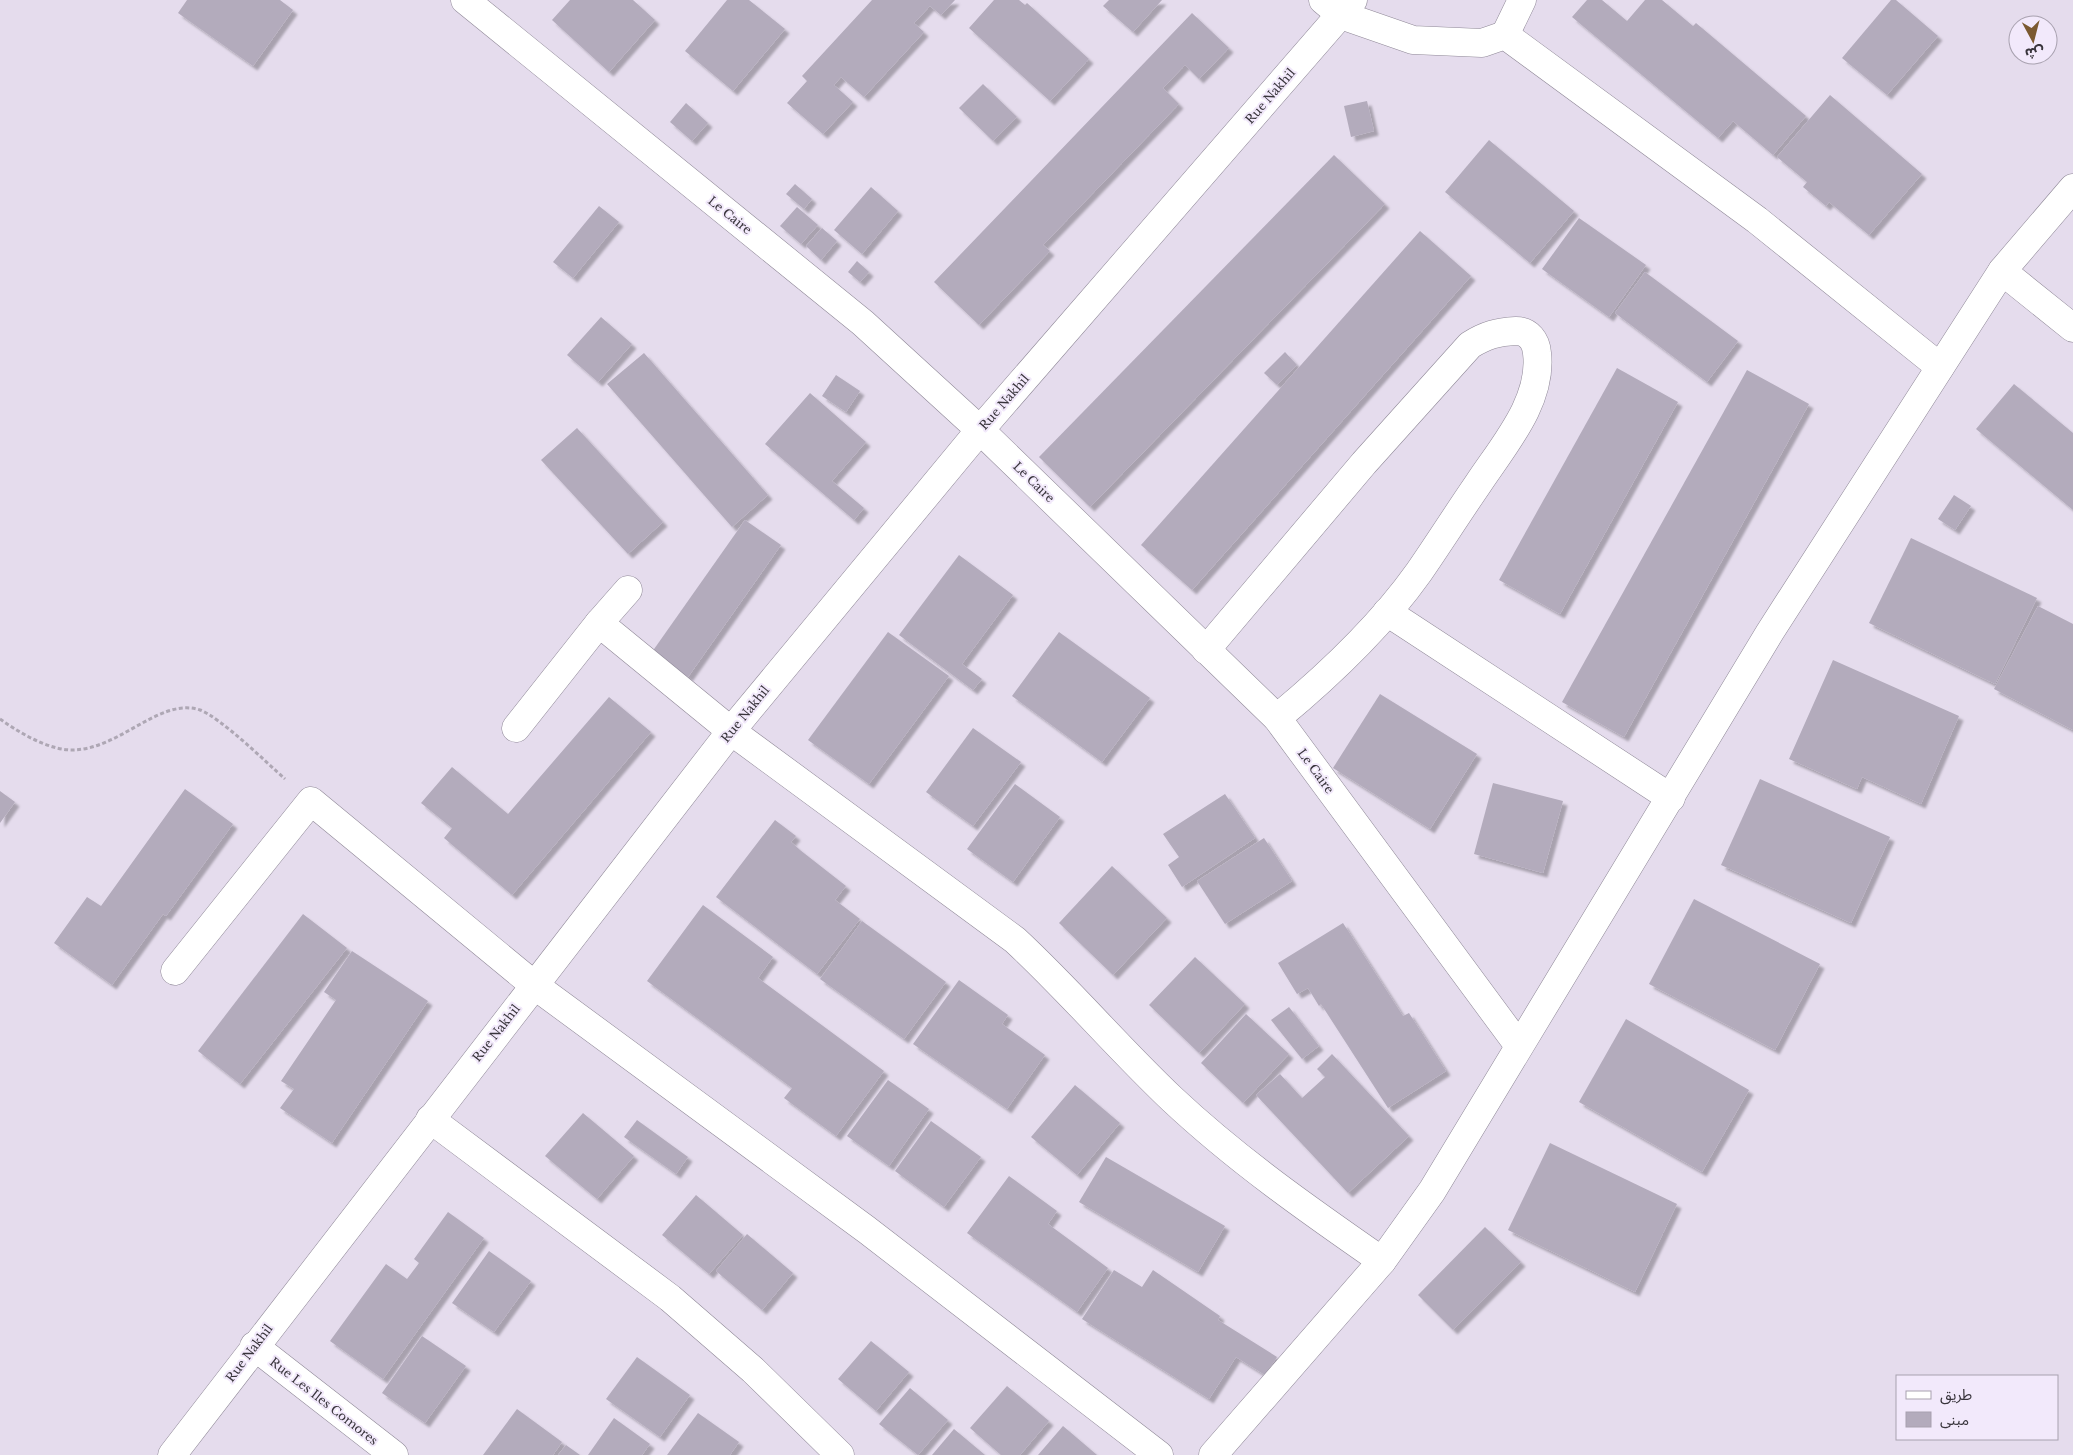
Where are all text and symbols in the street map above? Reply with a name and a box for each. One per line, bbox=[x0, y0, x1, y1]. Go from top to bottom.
north arrow bbox=[2008, 15, 2058, 65]
text: ش bbox=[2024, 43, 2045, 63]
street label: Rue Nakhil bbox=[1242, 65, 1298, 127]
street label: Le Caire bbox=[705, 193, 755, 237]
street label: Rue Nakhil bbox=[976, 371, 1032, 433]
street label: Le Caire bbox=[1010, 459, 1058, 505]
street label: Rue Nakhil bbox=[718, 683, 772, 745]
street label: Le Caire bbox=[1295, 746, 1337, 796]
street label: Rue Nakhil bbox=[469, 1001, 523, 1065]
street label: Rue Nakhil bbox=[222, 1321, 276, 1385]
street label: Rue Les Iles Comores bbox=[267, 1354, 381, 1448]
legend bbox=[1896, 1375, 2058, 1440]
text: طريق bbox=[1940, 1385, 1972, 1405]
text: مبنى bbox=[1940, 1410, 1969, 1429]

